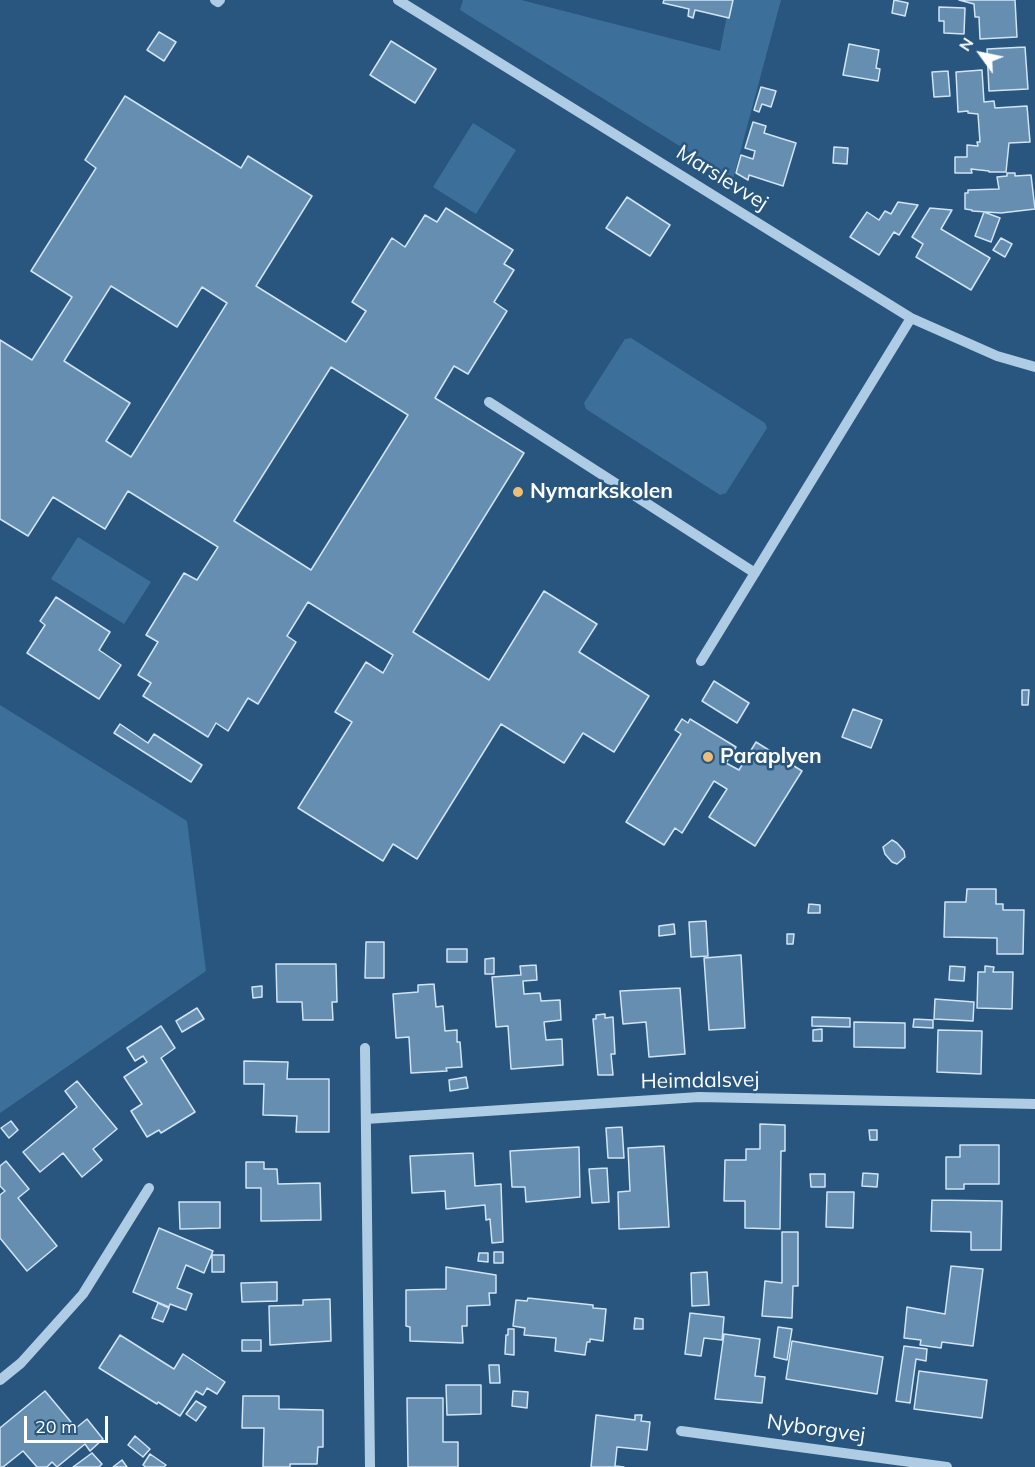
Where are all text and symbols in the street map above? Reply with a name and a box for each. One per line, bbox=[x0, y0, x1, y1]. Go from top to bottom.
north arrow bbox=[951, 24, 1011, 84]
text: N bbox=[954, 34, 978, 55]
street label: Marslevvej bbox=[671, 140, 773, 216]
place label: Nymarkskolen bbox=[530, 479, 673, 505]
marker: Nymarkskolen bbox=[511, 485, 525, 499]
place label: Paraplyen bbox=[720, 744, 822, 770]
marker: Paraplyen bbox=[701, 750, 715, 764]
street label: Heimdalsvej bbox=[640, 1067, 760, 1095]
scale bar bbox=[27, 1404, 111, 1442]
street label: Nyborgvej bbox=[765, 1410, 867, 1448]
text: 20 m bbox=[35, 1415, 77, 1438]

